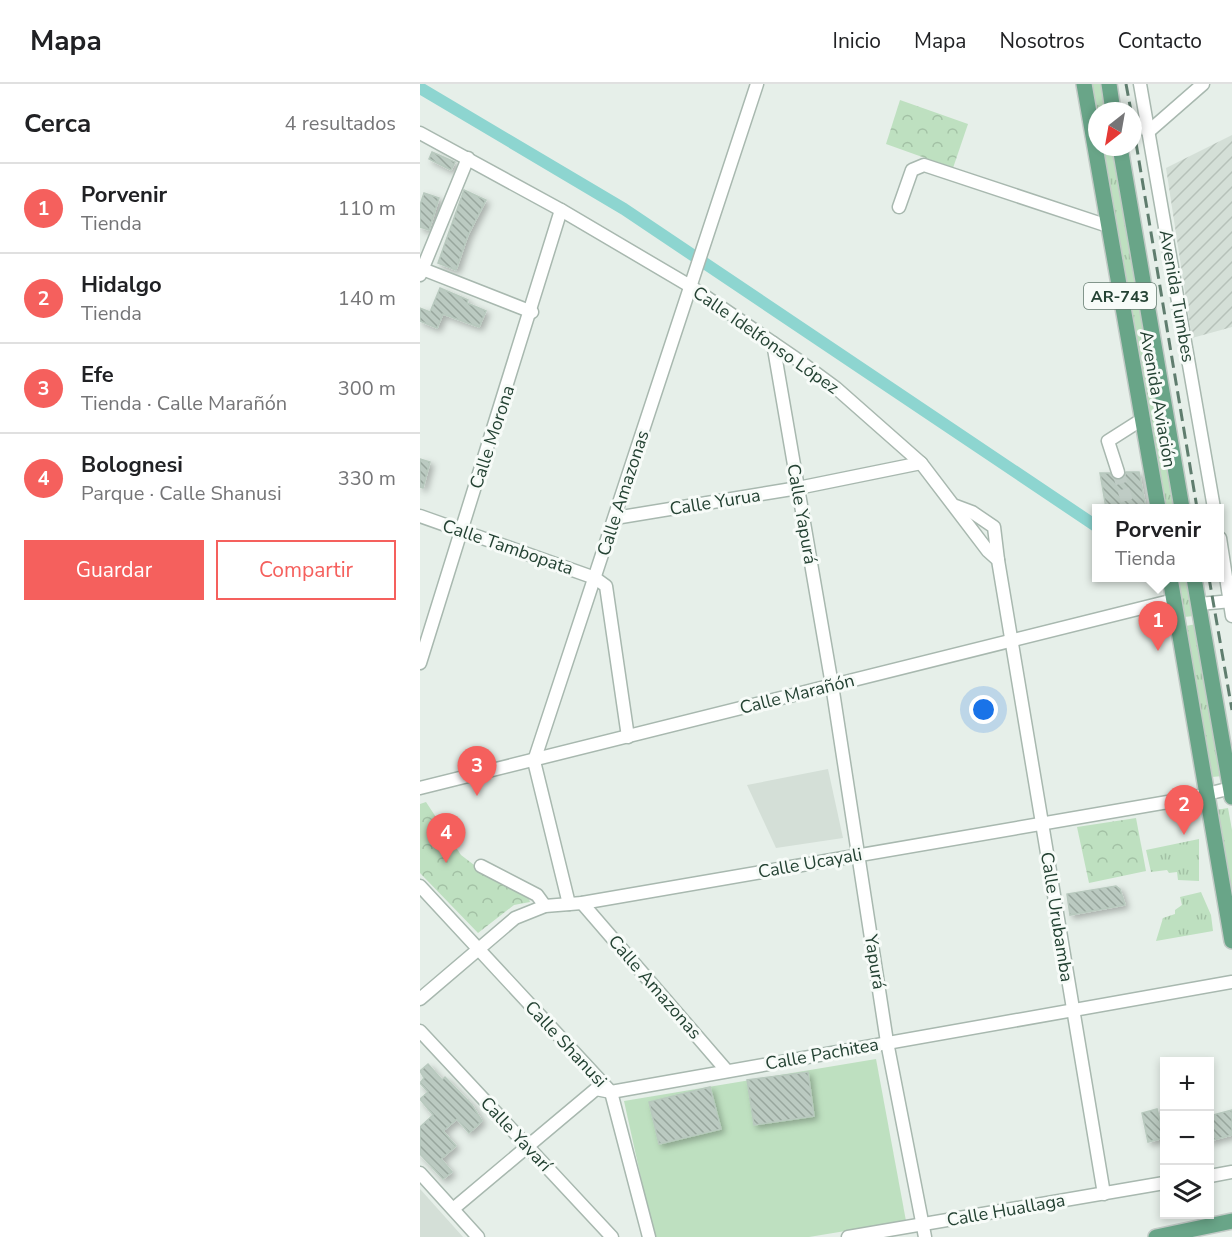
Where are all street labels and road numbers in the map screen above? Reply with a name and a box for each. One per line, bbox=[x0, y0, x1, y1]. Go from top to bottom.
street label: Avenida Tumbes bbox=[1154, 228, 1200, 364]
street label: Calle Idelfonso López bbox=[688, 280, 844, 400]
road number: AR-743 bbox=[1084, 283, 1156, 309]
street label: Avenida Aviación bbox=[1134, 329, 1182, 469]
street label: Calle Morona bbox=[464, 382, 520, 492]
street label: Calle Amazonas bbox=[591, 427, 655, 559]
street label: Calle Yapurá bbox=[781, 462, 823, 566]
street label: Calle Yurua bbox=[668, 483, 762, 521]
street label: Calle Tambopata bbox=[439, 513, 577, 581]
street label: Calle Marañón bbox=[737, 668, 857, 720]
street label: Calle Ucayali bbox=[756, 842, 864, 884]
street label: Calle Urubamba bbox=[1035, 850, 1079, 984]
street label: Calle Amazonas bbox=[603, 930, 707, 1044]
street label: Yapurá bbox=[859, 932, 891, 991]
street label: Calle Shanusi bbox=[520, 996, 612, 1092]
street label: Calle Pachitea bbox=[763, 1032, 881, 1076]
street label: Calle Yavarí bbox=[475, 1091, 557, 1177]
street label: Calle Huallaga bbox=[945, 1188, 1067, 1232]

